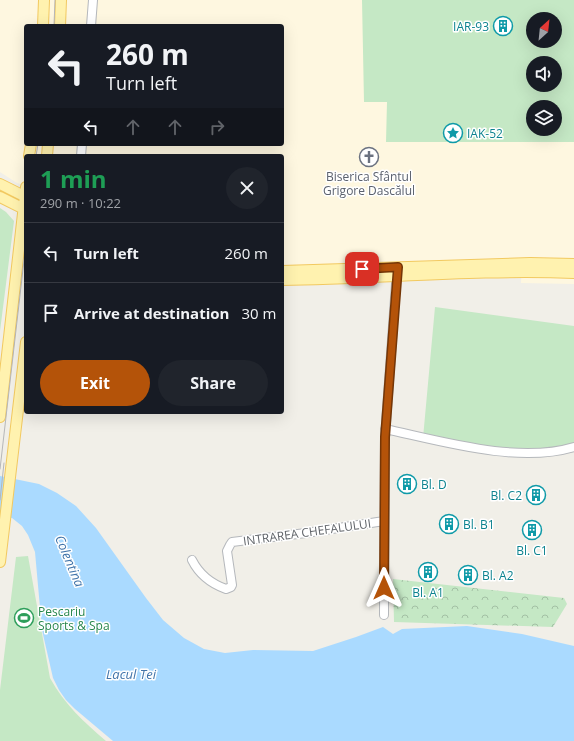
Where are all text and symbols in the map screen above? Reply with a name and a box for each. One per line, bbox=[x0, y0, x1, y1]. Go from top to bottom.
north arrow bbox=[526, 12, 562, 48]
map controls bbox=[526, 12, 562, 136]
building icon: IAR-93 bbox=[492, 15, 514, 37]
place label: IAR-93 bbox=[453, 18, 489, 35]
text: 260 m bbox=[106, 35, 189, 73]
icon: left bbox=[40, 40, 92, 92]
button: sound bbox=[526, 56, 562, 92]
text: Turn left bbox=[106, 71, 177, 95]
button: layers bbox=[526, 100, 562, 136]
icon: left bbox=[80, 116, 102, 138]
icon: ahead bbox=[122, 116, 144, 138]
icon: ahead bbox=[164, 116, 186, 138]
icon: right bbox=[206, 116, 228, 138]
place icon: IAK-52 bbox=[442, 122, 464, 144]
place label: IAK-52 bbox=[467, 125, 503, 142]
church icon: Biserica Sfântul Grigore Dascălul bbox=[358, 146, 380, 168]
text: 1 min bbox=[40, 162, 107, 195]
button: close bbox=[226, 167, 268, 209]
place label: Biserica Sfântul Grigore Dascălul bbox=[323, 168, 415, 199]
text: 290 m · 10:22 bbox=[40, 194, 121, 212]
icon: left bbox=[40, 242, 62, 264]
text: Turn left bbox=[74, 243, 139, 263]
text: 260 m bbox=[224, 243, 268, 263]
pin bbox=[345, 252, 379, 286]
icon: arrive bbox=[351, 258, 373, 280]
icon: arrive bbox=[40, 302, 62, 324]
text: Arrive at destination bbox=[74, 303, 229, 323]
text: 30 m bbox=[241, 303, 276, 323]
button: Exit bbox=[40, 360, 150, 406]
button: Share bbox=[158, 360, 268, 406]
building icon: Bl. D bbox=[396, 473, 418, 495]
place label: Bl. D bbox=[421, 476, 447, 493]
building icon: Bl. C2 bbox=[525, 484, 547, 506]
place label: Bl. C2 bbox=[491, 487, 522, 504]
building icon: Bl. B1 bbox=[438, 513, 460, 535]
street label: INTRAREA CHEFALULUI bbox=[242, 515, 372, 549]
place label: Bl. B1 bbox=[463, 516, 495, 533]
building icon: Bl. C1 bbox=[521, 519, 543, 541]
water label: Colentina bbox=[51, 532, 89, 590]
place label: Bl. C1 bbox=[516, 542, 548, 559]
building icon: Bl. A1 bbox=[417, 561, 439, 583]
building icon: Bl. A2 bbox=[457, 564, 479, 586]
position arrow bbox=[363, 567, 405, 609]
place label: Bl. A2 bbox=[482, 567, 514, 584]
place label: Bl. A1 bbox=[412, 584, 444, 601]
place label: Pescariu Sports & Spa bbox=[38, 603, 110, 634]
sports icon: Pescariu Sports & Spa bbox=[13, 607, 35, 629]
water label: Lacul Tei bbox=[106, 665, 157, 683]

